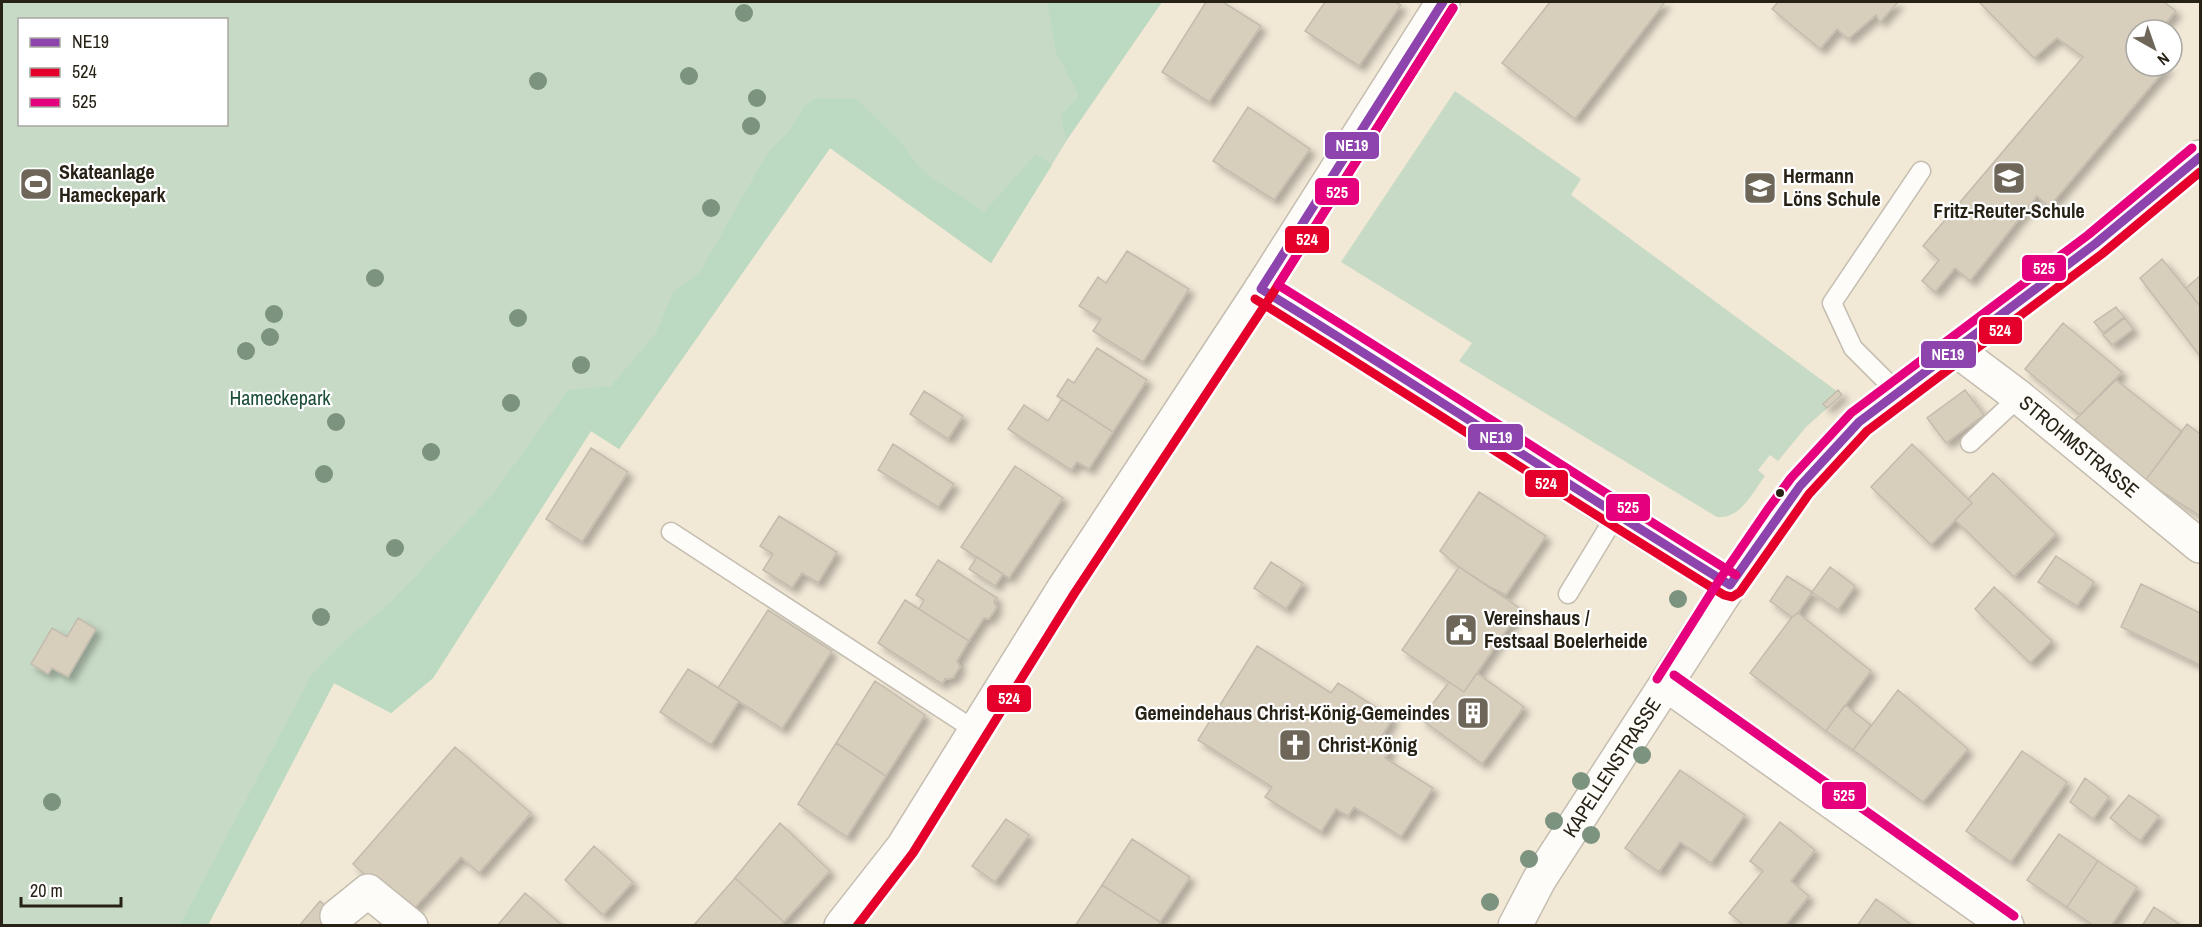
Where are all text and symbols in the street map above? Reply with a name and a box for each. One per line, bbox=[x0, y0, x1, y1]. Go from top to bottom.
legend bbox=[18, 18, 228, 126]
north arrow bbox=[2124, 18, 2184, 78]
text: NE19 bbox=[72, 29, 109, 54]
text: N bbox=[2153, 48, 2174, 71]
text: 524 bbox=[72, 59, 97, 84]
text: 525 bbox=[72, 89, 97, 114]
line badge: NE19 bbox=[1324, 131, 1380, 160]
text: NE19 bbox=[1336, 134, 1368, 156]
place label: Skateanlage Hameckepark bbox=[59, 158, 167, 208]
school or university icon: Fritz-Reuter-Schule bbox=[1991, 160, 2027, 196]
place label: Hermann Löns Schule bbox=[1783, 162, 1881, 212]
sports icon: Skateanlage Hameckepark bbox=[18, 166, 54, 202]
school or university icon: Hermann Löns Schule bbox=[1742, 170, 1778, 206]
line badge: 525 bbox=[1314, 177, 1360, 206]
text: 525 bbox=[1326, 181, 1348, 203]
place label: Fritz-Reuter-Schule bbox=[1933, 197, 2085, 224]
line badge: 524 bbox=[1284, 225, 1330, 254]
text: 524 bbox=[1296, 228, 1319, 250]
line badge: 525 bbox=[2021, 254, 2067, 282]
text: 525 bbox=[2033, 257, 2055, 279]
line badge: 524 bbox=[1978, 316, 2023, 345]
text: 524 bbox=[1989, 319, 2012, 341]
line badge: NE19 bbox=[1920, 340, 1977, 369]
text: NE19 bbox=[1932, 343, 1964, 365]
park label: Hameckepark bbox=[229, 384, 331, 411]
street label: STROHMSTRASSE bbox=[2014, 389, 2145, 504]
line badge: NE19 bbox=[1467, 423, 1524, 451]
text: NE19 bbox=[1480, 426, 1512, 448]
line badge: 524 bbox=[1524, 469, 1569, 498]
text: 524 bbox=[1535, 472, 1558, 494]
unlabelled marker bbox=[1774, 487, 1786, 499]
line badge: 525 bbox=[1605, 493, 1651, 522]
text: 525 bbox=[1617, 496, 1639, 518]
place label: Vereinshaus / Festsaal Boelerheide bbox=[1484, 604, 1647, 654]
public building icon: Vereinshaus / Festsaal Boelerheide bbox=[1443, 612, 1479, 648]
line badge: 524 bbox=[986, 684, 1032, 713]
text: 524 bbox=[998, 687, 1021, 709]
street label: KAPELLENSTRASSE bbox=[1556, 692, 1667, 842]
building icon: Gemeindehaus Christ-König-Gemeindes bbox=[1455, 695, 1491, 731]
place label: Gemeindehaus Christ-König-Gemeindes bbox=[1135, 699, 1450, 726]
church icon: Christ-König bbox=[1277, 727, 1313, 763]
place label: Christ-König bbox=[1318, 731, 1417, 758]
line badge: 525 bbox=[1821, 781, 1867, 810]
text: 525 bbox=[1833, 784, 1855, 806]
scale bar bbox=[21, 870, 122, 908]
text: 20 m bbox=[30, 878, 63, 903]

